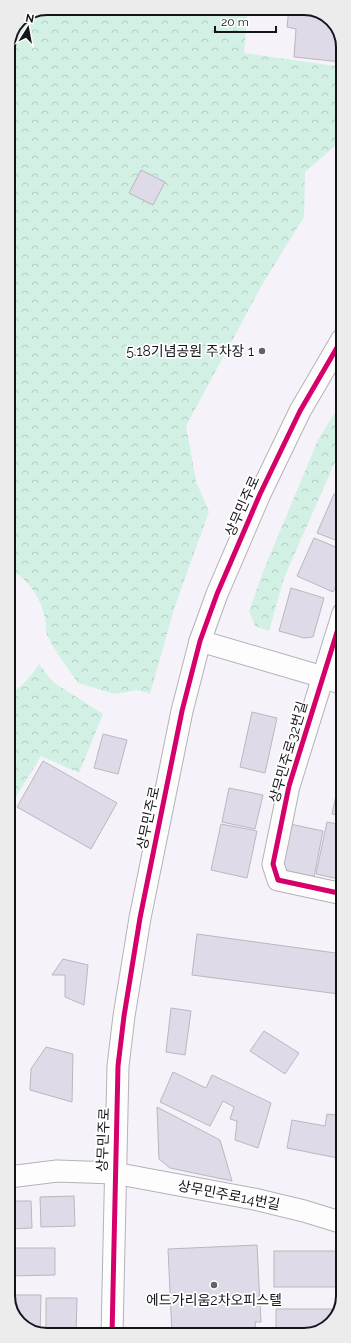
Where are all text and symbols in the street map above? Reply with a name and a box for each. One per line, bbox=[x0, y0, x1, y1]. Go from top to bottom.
north arrow bbox=[8, 8, 48, 48]
scale bar bbox=[215, 8, 276, 34]
text: N bbox=[24, 11, 35, 26]
text: 20 m bbox=[221, 15, 249, 29]
place label: 5.18기념공원 주차장 1 bbox=[126, 343, 254, 359]
marker: 5.18기념공원 주차장 1 bbox=[257, 346, 267, 356]
street label: 상무민주로 bbox=[222, 473, 262, 539]
street label: 상무민주로32번길 bbox=[266, 699, 310, 805]
street label: 상무민주로 bbox=[133, 785, 163, 851]
street label: 상무민주로 bbox=[94, 1107, 112, 1172]
street label: 상무민주로14번길 bbox=[177, 1177, 281, 1213]
marker: 에드가리움2차오피스텔 bbox=[209, 1280, 219, 1290]
place label: 에드가리움2차오피스텔 bbox=[146, 1292, 282, 1308]

